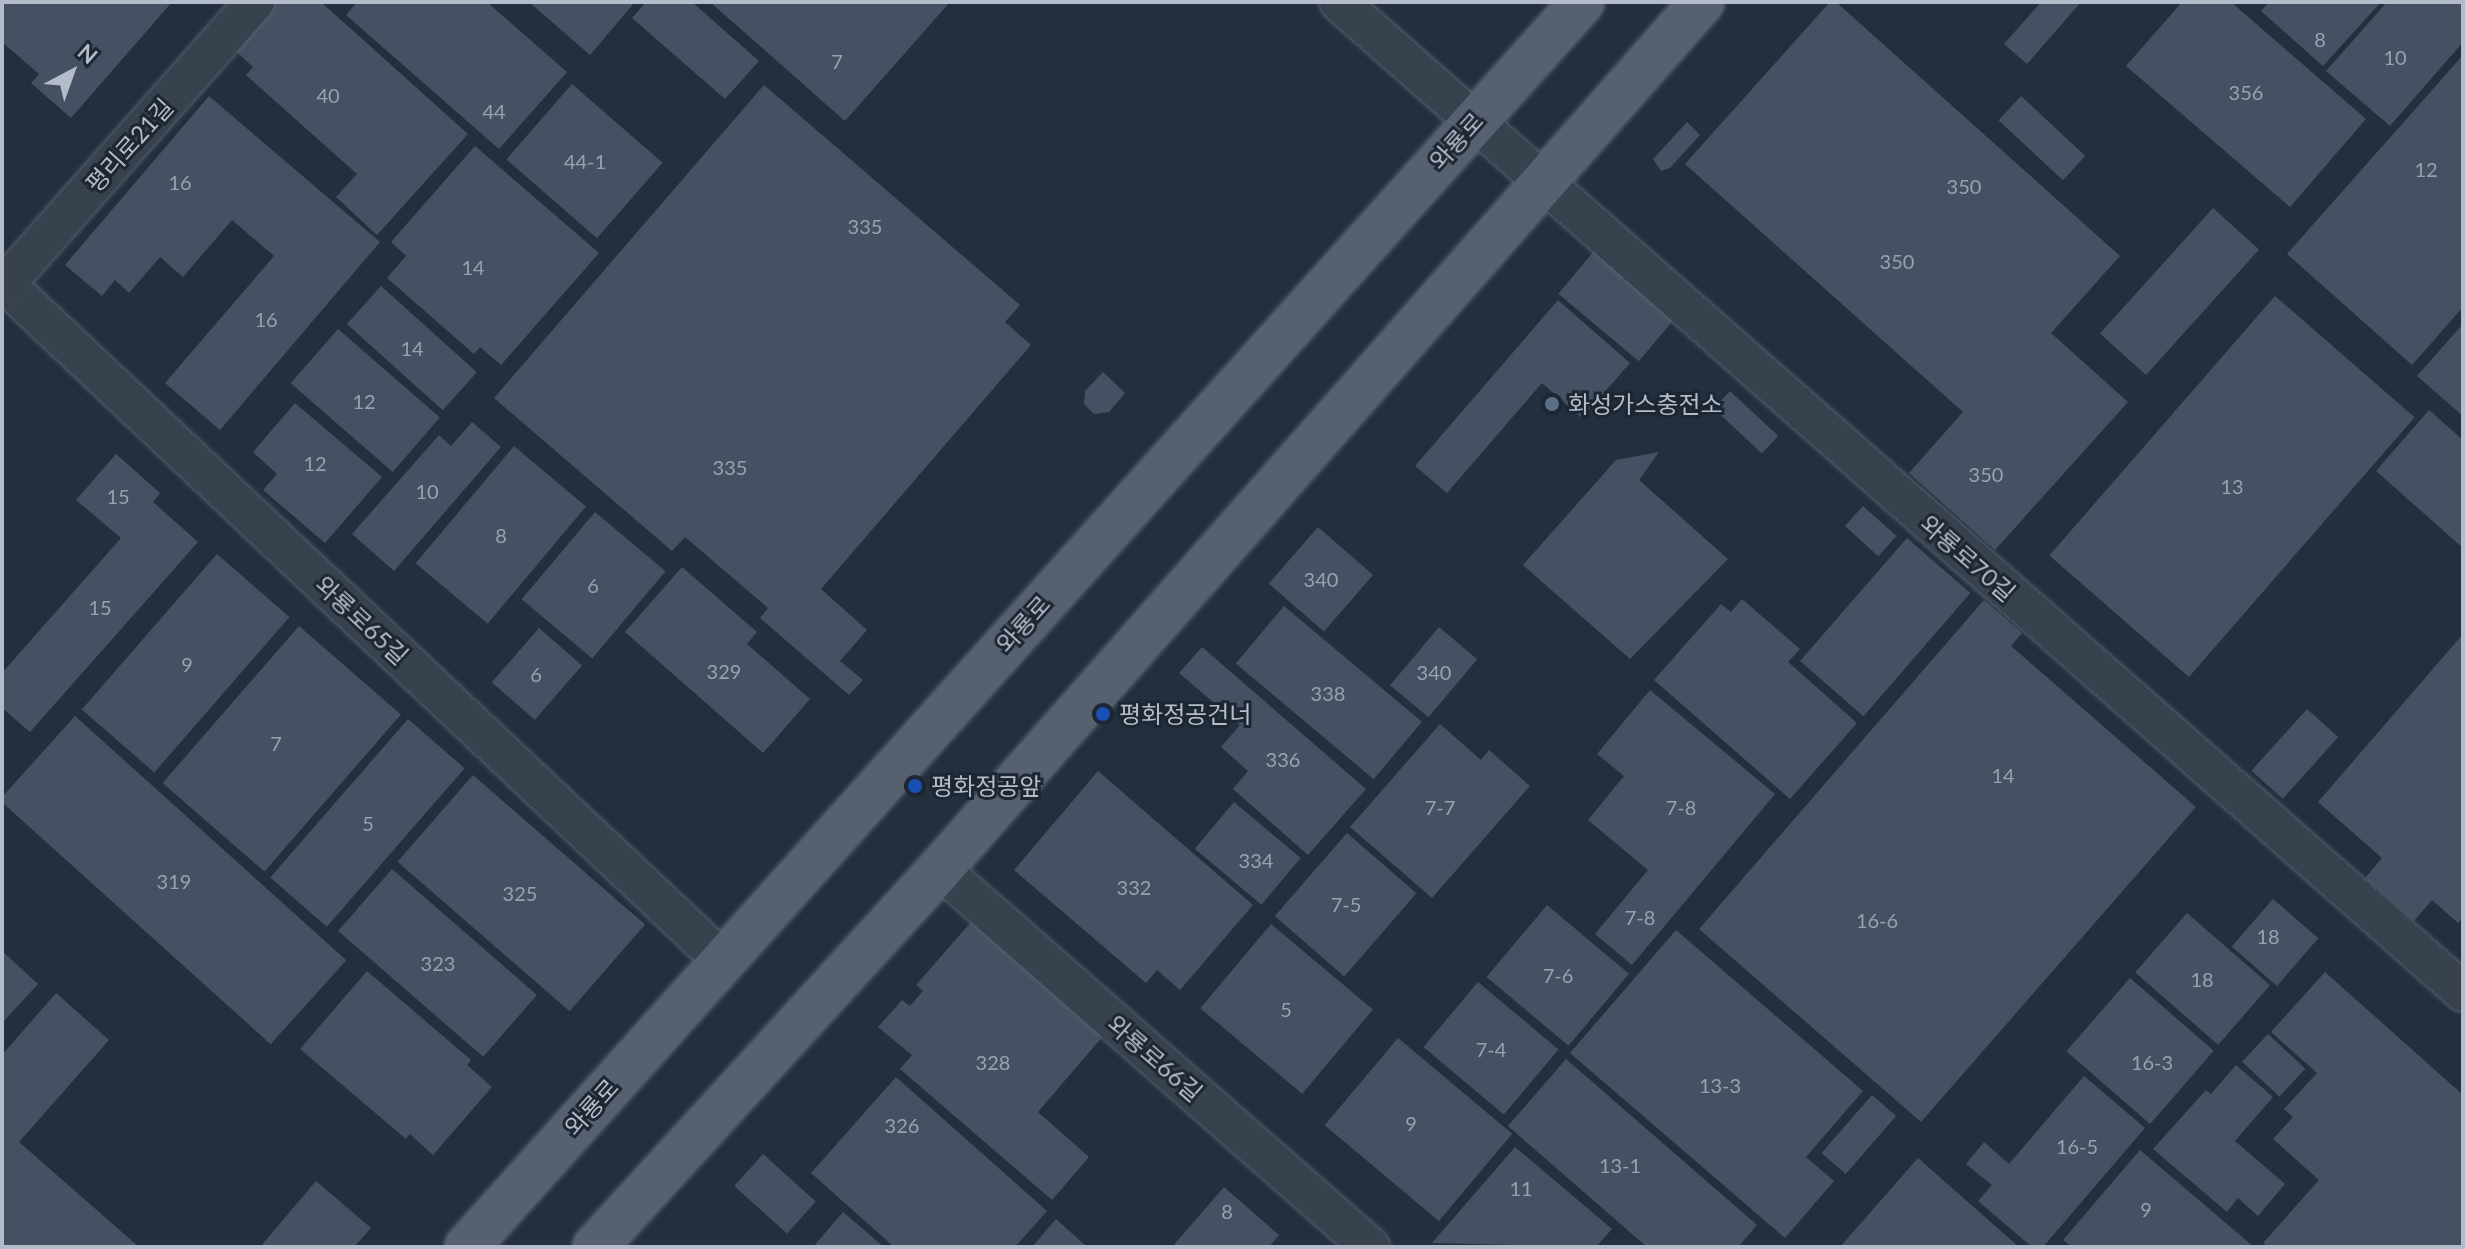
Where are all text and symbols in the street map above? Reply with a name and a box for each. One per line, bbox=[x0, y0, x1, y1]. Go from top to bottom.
house number: 8 bbox=[2314, 27, 2326, 51]
north arrow bbox=[32, 32, 112, 112]
text: N bbox=[73, 38, 103, 69]
house number: 10 bbox=[2383, 45, 2407, 69]
house number: 7 bbox=[831, 49, 843, 73]
house number: 356 bbox=[2229, 80, 2263, 104]
house number: 40 bbox=[316, 83, 340, 107]
street label: 평리로21길 bbox=[79, 92, 179, 198]
house number: 44 bbox=[482, 99, 506, 123]
street label: 와룡로 bbox=[1423, 107, 1489, 175]
house number: 44-1 bbox=[564, 149, 606, 173]
house number: 12 bbox=[2414, 157, 2438, 181]
house number: 16 bbox=[168, 170, 192, 194]
house number: 350 bbox=[1947, 174, 1981, 198]
house number: 335 bbox=[848, 214, 882, 238]
house number: 350 bbox=[1880, 249, 1914, 273]
house number: 14 bbox=[461, 255, 485, 279]
house number: 16 bbox=[254, 307, 278, 331]
house number: 14 bbox=[400, 336, 424, 360]
house number: 12 bbox=[352, 389, 376, 413]
place label: 화성가스충전소 bbox=[1568, 390, 1723, 418]
marker: 화성가스충전소 bbox=[1543, 395, 1561, 413]
house number: 12 bbox=[303, 451, 327, 475]
house number: 335 bbox=[713, 455, 747, 479]
house number: 350 bbox=[1969, 462, 2003, 486]
house number: 13 bbox=[2220, 474, 2244, 498]
house number: 10 bbox=[415, 479, 439, 503]
house number: 15 bbox=[106, 484, 130, 508]
street label: 와룡로70길 bbox=[1915, 509, 2021, 607]
house number: 8 bbox=[495, 523, 507, 547]
house number: 340 bbox=[1304, 567, 1338, 591]
street label: 와룡로65길 bbox=[310, 570, 414, 670]
house number: 6 bbox=[587, 573, 599, 597]
street label: 와룡로 bbox=[990, 590, 1056, 658]
house number: 15 bbox=[88, 595, 112, 619]
house number: 9 bbox=[181, 652, 193, 676]
house number: 329 bbox=[707, 659, 741, 683]
house number: 340 bbox=[1417, 660, 1451, 684]
house number: 6 bbox=[530, 662, 542, 686]
house number: 338 bbox=[1311, 681, 1345, 705]
place label: 평화정공건너 bbox=[1119, 700, 1251, 728]
marker: 평화정공건너 bbox=[1094, 705, 1112, 723]
house number: 7 bbox=[270, 731, 282, 755]
house number: 336 bbox=[1266, 747, 1300, 771]
house number: 14 bbox=[1991, 763, 2015, 787]
place label: 평화정공앞 bbox=[931, 772, 1041, 800]
marker: 평화정공앞 bbox=[906, 777, 924, 795]
house number: 7-7 bbox=[1425, 795, 1455, 819]
house number: 7-8 bbox=[1666, 795, 1696, 819]
house number: 5 bbox=[362, 811, 374, 835]
house number: 334 bbox=[1239, 848, 1273, 872]
house number: 319 bbox=[157, 869, 191, 893]
house number: 332 bbox=[1117, 875, 1151, 899]
house number: 325 bbox=[503, 881, 537, 905]
house number: 7-5 bbox=[1331, 892, 1361, 916]
house number: 7-8 bbox=[1625, 905, 1655, 929]
house number: 16-6 bbox=[1856, 908, 1898, 932]
house number: 18 bbox=[2256, 924, 2280, 948]
house number: 323 bbox=[421, 951, 455, 975]
house number: 7-6 bbox=[1543, 963, 1573, 987]
house number: 18 bbox=[2190, 967, 2214, 991]
house number: 5 bbox=[1280, 997, 1292, 1021]
street label: 와룡로66길 bbox=[1102, 1009, 1208, 1107]
house number: 7-4 bbox=[1476, 1037, 1506, 1061]
house number: 328 bbox=[976, 1050, 1010, 1074]
house number: 16-3 bbox=[2131, 1050, 2173, 1074]
street label: 와룡로 bbox=[558, 1073, 624, 1141]
house number: 13-3 bbox=[1699, 1073, 1741, 1097]
house number: 9 bbox=[1405, 1111, 1417, 1135]
house number: 326 bbox=[885, 1113, 919, 1137]
house number: 16-5 bbox=[2056, 1134, 2098, 1158]
house number: 13-1 bbox=[1599, 1153, 1641, 1177]
house number: 11 bbox=[1509, 1176, 1533, 1200]
house number: 9 bbox=[2140, 1197, 2152, 1221]
house number: 8 bbox=[1221, 1199, 1233, 1223]

